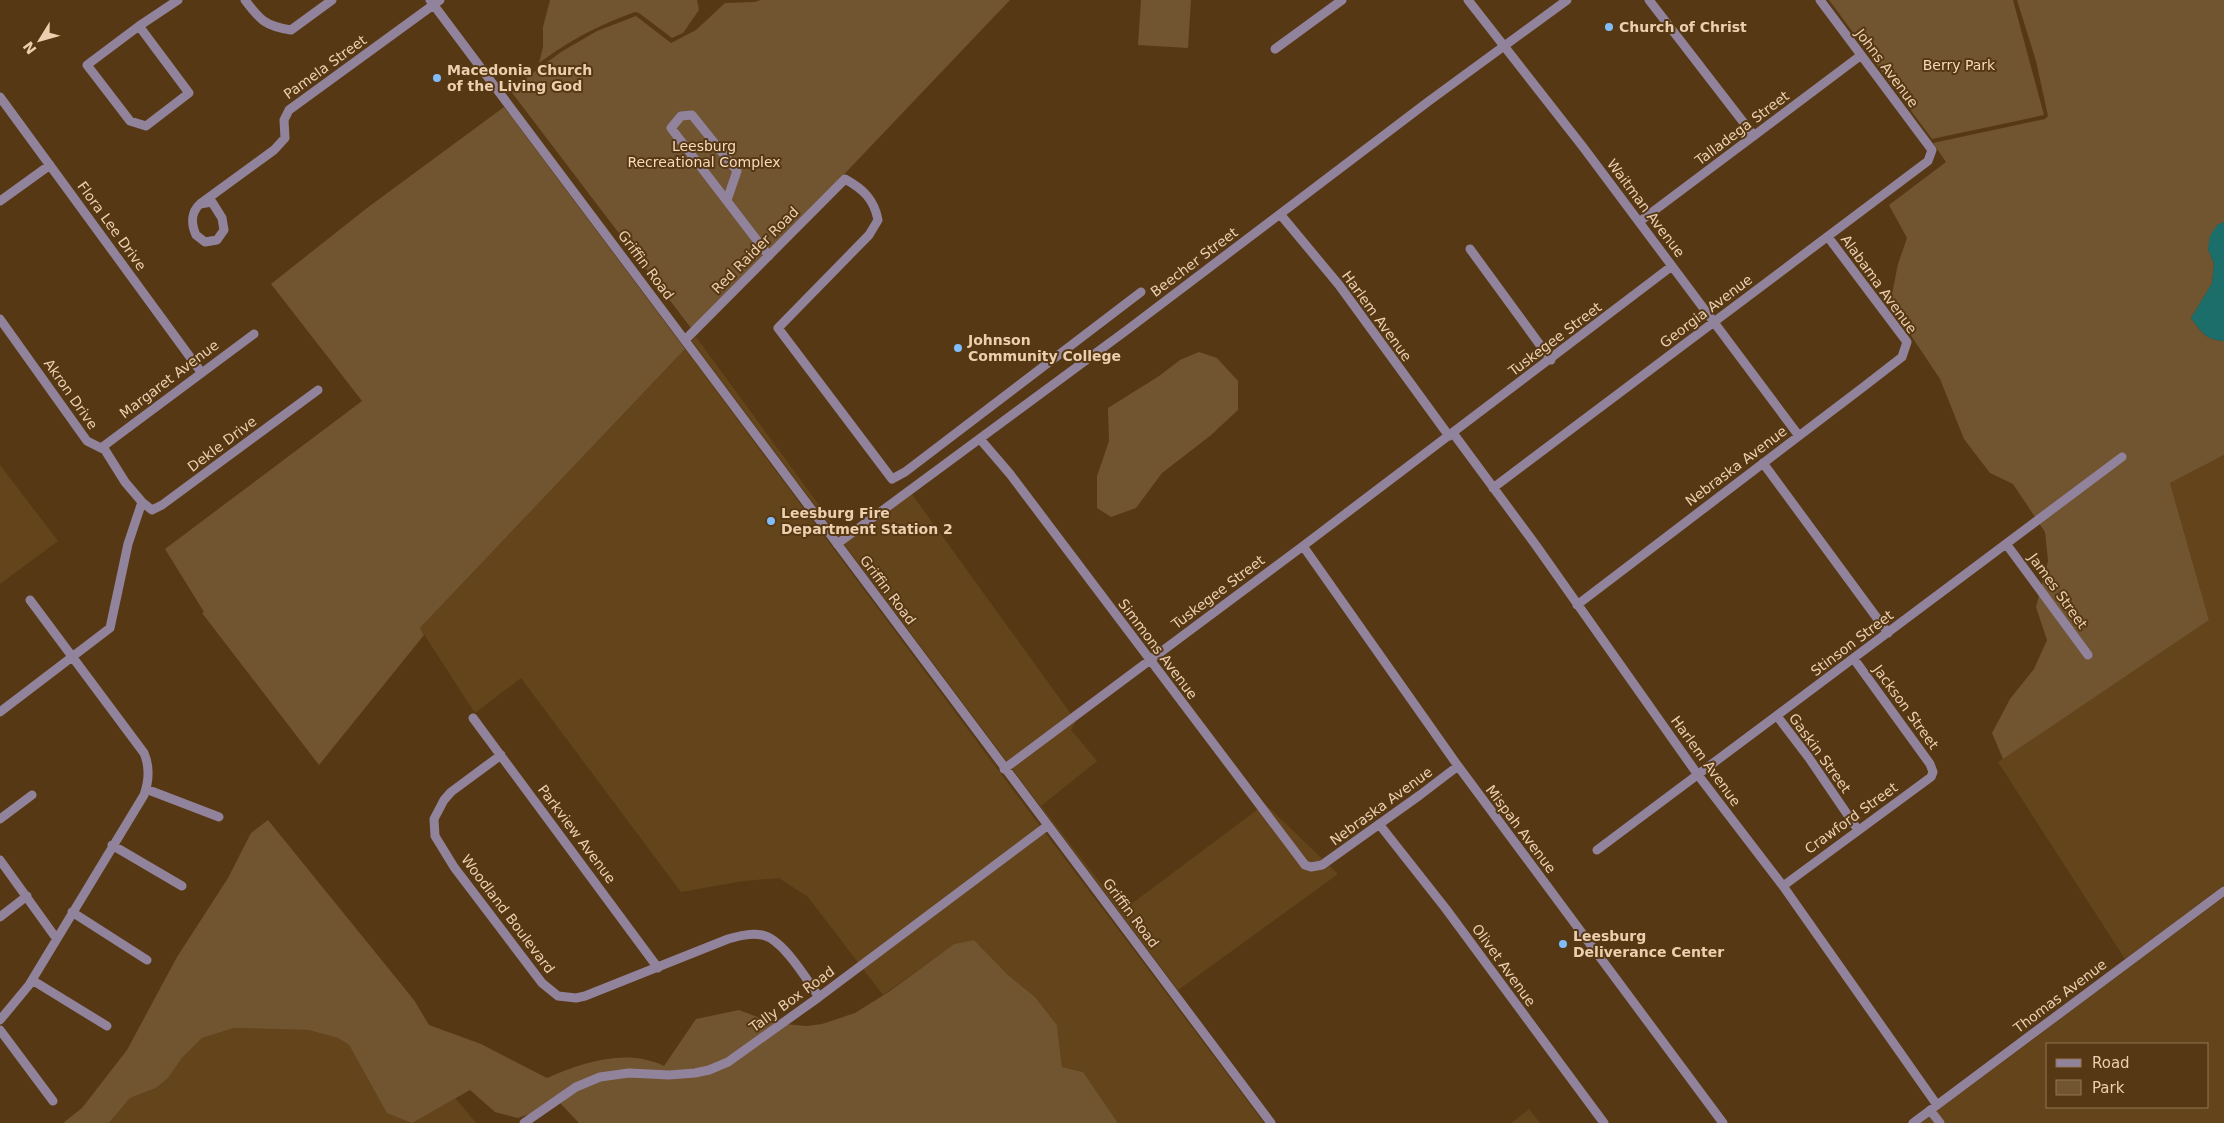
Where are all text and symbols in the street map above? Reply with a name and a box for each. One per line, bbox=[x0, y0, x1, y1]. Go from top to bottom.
north arrow bbox=[15, 15, 65, 65]
place label: Church of Christ bbox=[1619, 19, 1747, 35]
marker: Church of Christ bbox=[1603, 21, 1615, 33]
street label: Johns Avenue bbox=[1852, 25, 1922, 110]
street label: Pamela Street bbox=[281, 31, 370, 102]
text: N bbox=[20, 38, 40, 57]
park label: Berry Park bbox=[1923, 57, 1996, 73]
place label: Macedonia Church of the Living God bbox=[447, 62, 592, 94]
marker: Macedonia Church of the Living God bbox=[431, 72, 443, 84]
street label: Talladega Street bbox=[1691, 87, 1792, 169]
park label: Leesburg Recreational Complex bbox=[627, 138, 781, 170]
street label: Waitman Avenue bbox=[1604, 156, 1688, 260]
street label: Flora Lee Drive bbox=[74, 178, 150, 274]
street label: Red Raider Road bbox=[708, 203, 802, 297]
street label: Beecher Street bbox=[1147, 224, 1241, 300]
street label: Griffin Road bbox=[615, 227, 677, 303]
street label: Alabama Avenue bbox=[1838, 231, 1920, 337]
street label: Harlem Avenue bbox=[1339, 268, 1415, 364]
street label: Georgia Avenue bbox=[1657, 271, 1755, 351]
street label: Tuskegee Street bbox=[1505, 299, 1605, 380]
place label: Johnson Community College bbox=[967, 332, 1121, 364]
street label: Margaret Avenue bbox=[116, 337, 222, 421]
marker: Johnson Community College bbox=[952, 342, 964, 354]
street label: Akron Drive bbox=[41, 356, 101, 432]
street label: Dekle Drive bbox=[185, 413, 259, 475]
street label: Nebraska Avenue bbox=[1682, 423, 1790, 509]
place label: Leesburg Fire Department Station 2 bbox=[781, 505, 953, 537]
marker: Leesburg Fire Department Station 2 bbox=[765, 515, 777, 527]
street label: James Street bbox=[2025, 549, 2091, 632]
street label: Griffin Road bbox=[857, 552, 919, 628]
street label: Tuskegee Street bbox=[1168, 552, 1268, 633]
street label: Simmons Avenue bbox=[1115, 596, 1201, 702]
street label: Stinson Street bbox=[1808, 607, 1897, 679]
street label: Jackson Street bbox=[1869, 661, 1942, 753]
street label: Gaskin Street bbox=[1786, 710, 1855, 796]
street label: Harlem Avenue bbox=[1668, 713, 1744, 809]
street label: Nebraska Avenue bbox=[1327, 764, 1435, 848]
street label: Crawford Street bbox=[1802, 779, 1901, 857]
street label: Parkview Avenue bbox=[535, 782, 619, 886]
street label: Mispah Avenue bbox=[1483, 782, 1559, 876]
street label: Woodland Boulevard bbox=[458, 851, 558, 977]
street label: Griffin Road bbox=[1100, 875, 1162, 951]
street label: Olivet Avenue bbox=[1469, 921, 1539, 1009]
place label: Leesburg Deliverance Center bbox=[1573, 928, 1724, 960]
marker: Leesburg Deliverance Center bbox=[1557, 938, 1569, 950]
street label: Thomas Avenue bbox=[2010, 956, 2110, 1037]
street label: Tally Box Road bbox=[746, 963, 838, 1036]
legend bbox=[2046, 1043, 2209, 1108]
text: Road bbox=[2092, 1054, 2130, 1072]
text: Park bbox=[2092, 1079, 2125, 1097]

